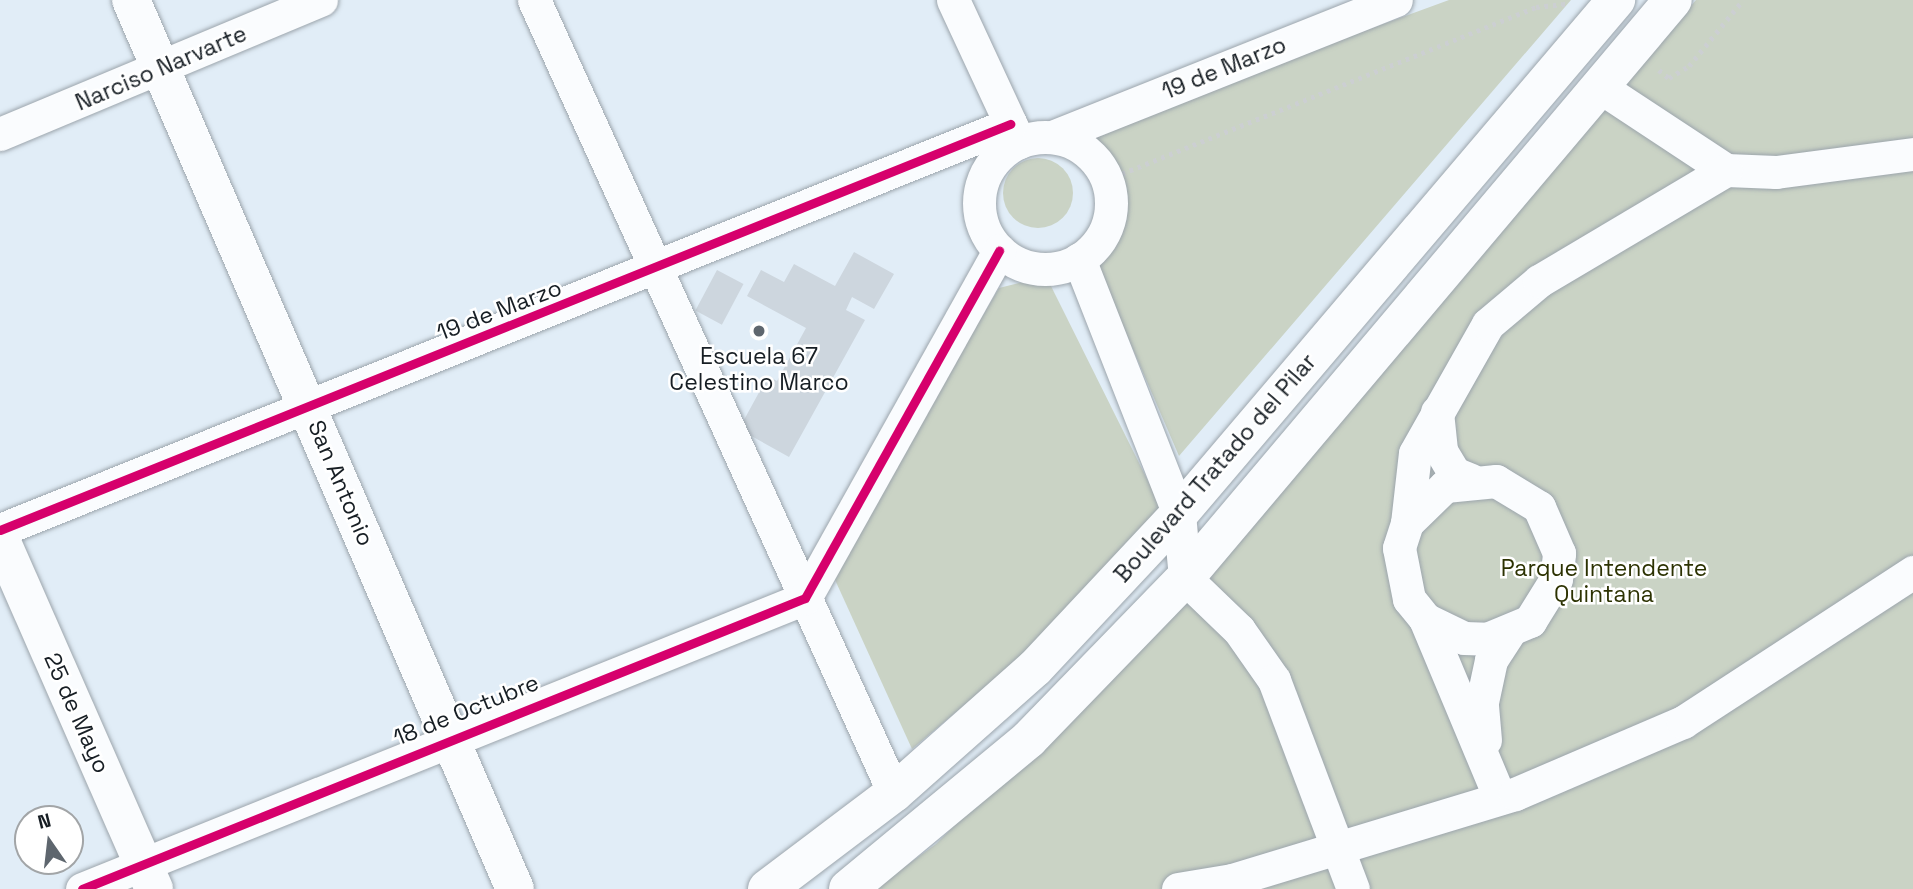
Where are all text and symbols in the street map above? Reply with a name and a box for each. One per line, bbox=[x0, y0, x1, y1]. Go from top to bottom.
street label: Narciso Narvarte bbox=[71, 19, 251, 117]
street label: 19 de Marzo bbox=[1158, 31, 1290, 105]
street label: 19 de Marzo bbox=[433, 274, 565, 346]
marker: Escuela 67 Celestino Marco bbox=[751, 323, 767, 339]
place label: Escuela 67 Celestino Marco bbox=[669, 342, 849, 396]
street label: Boulevard Tratado del Pilar bbox=[1108, 348, 1322, 588]
street label: San Antonio bbox=[302, 416, 380, 550]
park label: Parque Intendente Quintana bbox=[1501, 554, 1707, 608]
street label: 25 de Mayo bbox=[38, 648, 116, 778]
street label: 18 de Octubre bbox=[389, 668, 543, 752]
north arrow bbox=[14, 805, 84, 875]
text: N bbox=[35, 807, 53, 835]

